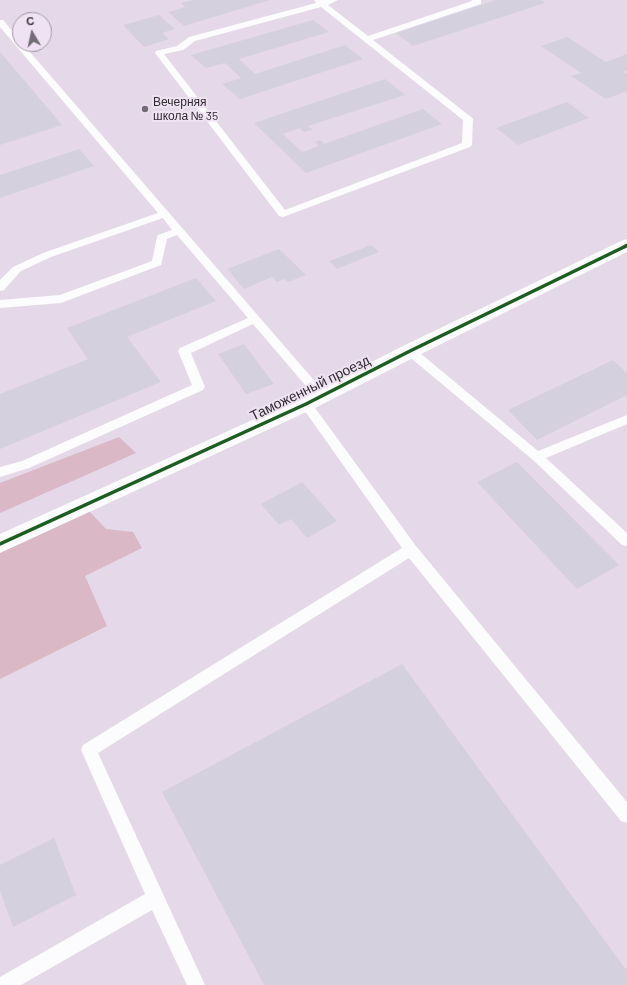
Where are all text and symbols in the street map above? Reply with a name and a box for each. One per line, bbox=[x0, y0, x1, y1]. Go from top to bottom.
north arrow bbox=[12, 12, 52, 52]
text: С bbox=[25, 14, 35, 28]
place label: Вечерняя школа № 35 bbox=[153, 95, 218, 123]
marker: Вечерняя школа № 35 bbox=[140, 104, 150, 114]
street label: Таможенный проезд bbox=[247, 352, 373, 424]

